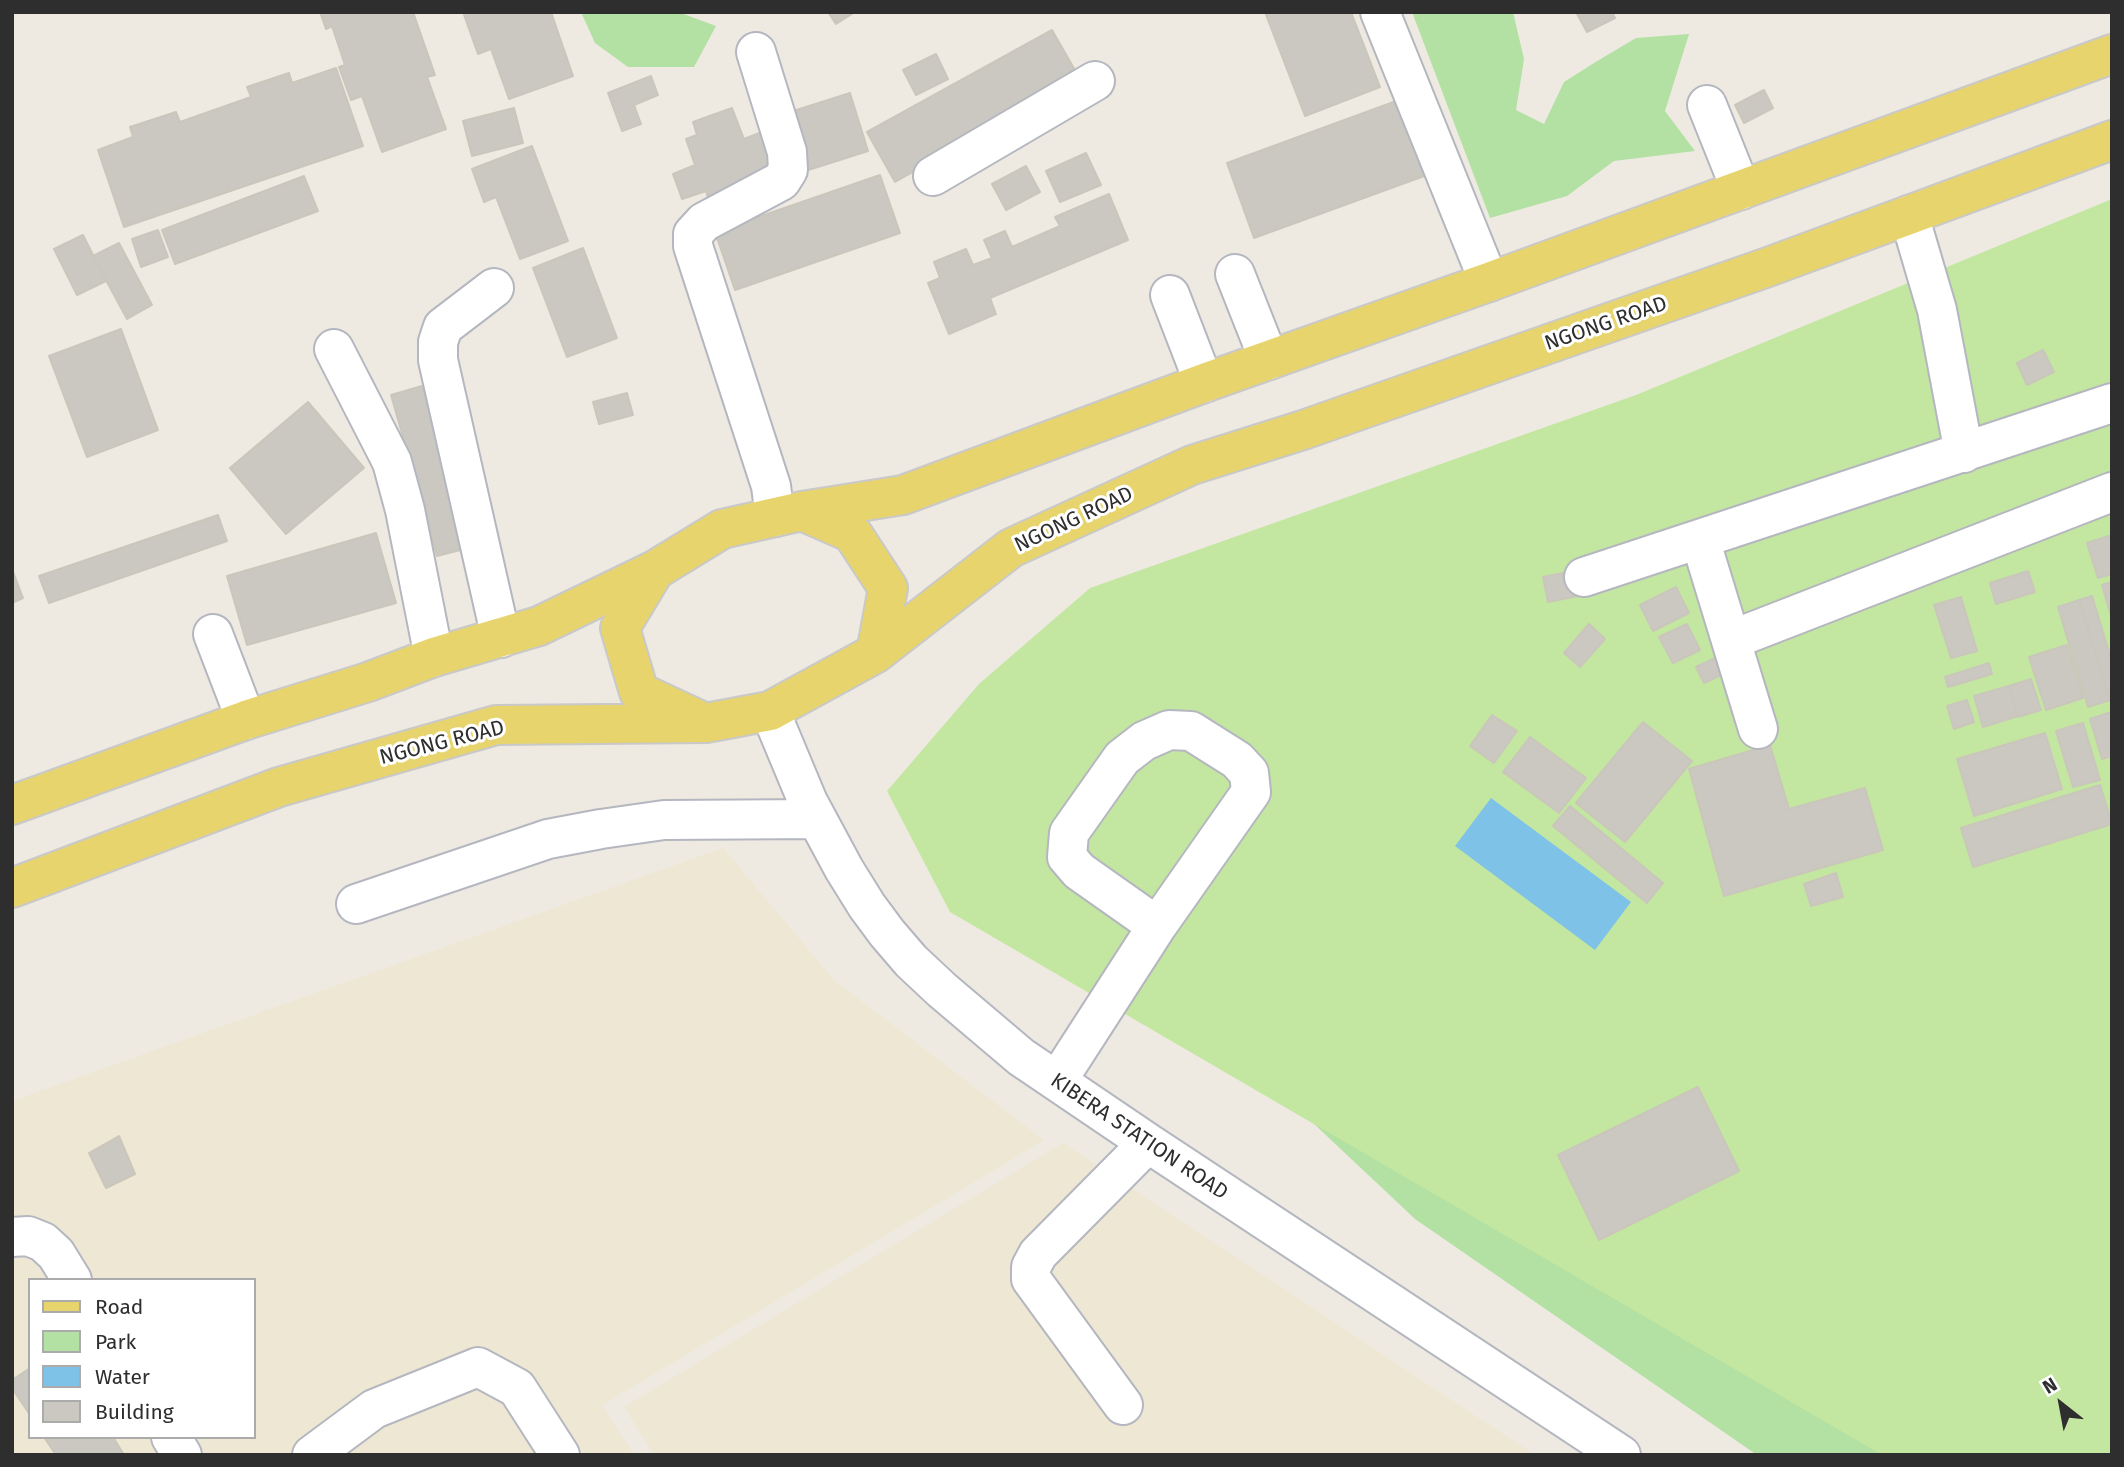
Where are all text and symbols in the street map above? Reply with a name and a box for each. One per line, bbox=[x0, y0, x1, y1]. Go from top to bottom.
street label: NGONG ROAD bbox=[1542, 291, 1670, 357]
street label: NGONG ROAD bbox=[1011, 482, 1137, 558]
street label: NGONG ROAD bbox=[377, 715, 507, 771]
street label: KIBERA STATION ROAD bbox=[1046, 1068, 1232, 1206]
legend bbox=[28, 1278, 256, 1439]
text: Road bbox=[95, 1294, 143, 1320]
text: Park bbox=[95, 1329, 136, 1355]
text: Water bbox=[95, 1364, 150, 1390]
north arrow bbox=[2026, 1369, 2096, 1439]
text: N bbox=[2039, 1372, 2061, 1399]
text: Building bbox=[95, 1399, 174, 1425]

